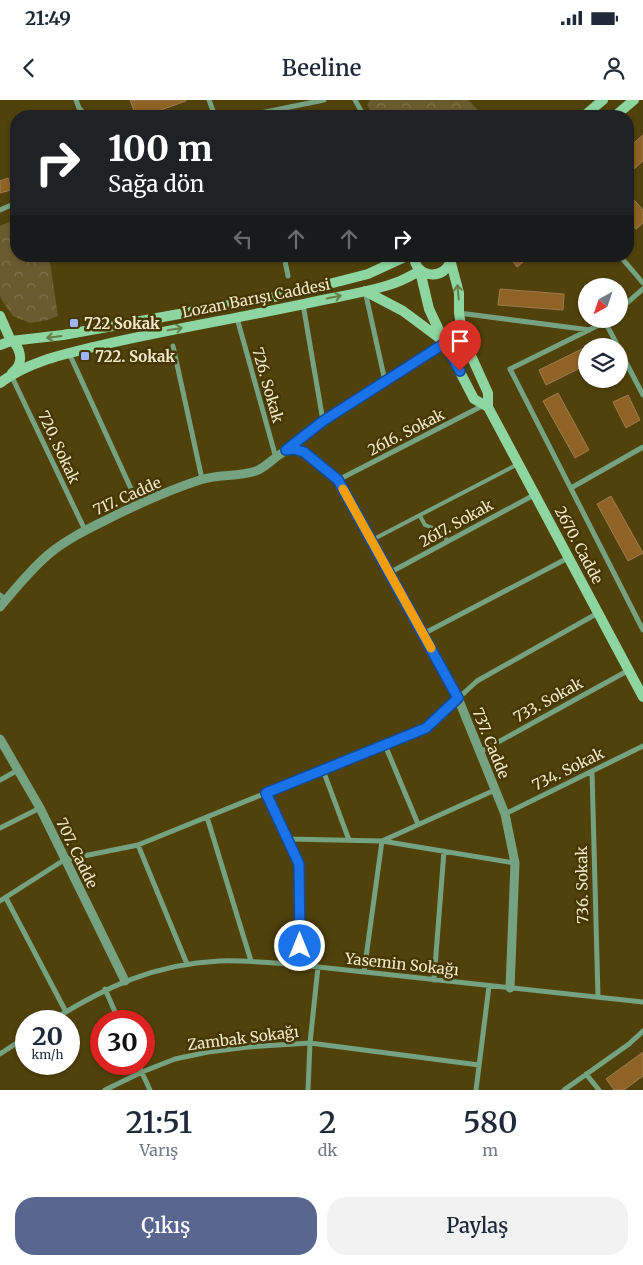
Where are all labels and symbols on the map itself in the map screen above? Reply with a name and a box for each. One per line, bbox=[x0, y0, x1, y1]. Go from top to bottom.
street label: Lozan Barışı Caddesi bbox=[180, 274, 332, 322]
north arrow bbox=[578, 278, 628, 328]
one-way arrow bbox=[453, 285, 463, 301]
one-way arrow bbox=[326, 292, 342, 301]
place label: 722 Sokak bbox=[84, 314, 160, 333]
marker: 722 Sokak bbox=[68, 317, 80, 329]
pin bbox=[439, 320, 481, 371]
one-way arrow bbox=[167, 324, 183, 334]
one-way arrow bbox=[46, 332, 62, 342]
street label: 726. Sokak bbox=[248, 345, 288, 425]
place label: 722. Sokak bbox=[95, 347, 175, 366]
marker: 722. Sokak bbox=[79, 350, 91, 362]
street label: 2616. Sokak bbox=[364, 404, 448, 459]
street label: 720. Sokak bbox=[34, 408, 84, 487]
street label: 717. Cadde bbox=[90, 473, 164, 519]
street label: 2617. Sokak bbox=[416, 495, 497, 551]
street label: 2670. Cadde bbox=[551, 503, 607, 587]
street label: 733. Sokak bbox=[510, 673, 586, 727]
street label: 737. Cadde bbox=[468, 705, 514, 781]
street label: 734. Sokak bbox=[529, 743, 608, 795]
street label: 707. Cadde bbox=[52, 815, 102, 891]
street label: 736. Sokak bbox=[572, 846, 592, 924]
position arrow bbox=[273, 919, 325, 971]
street label: Yasemin Sokağı bbox=[343, 948, 460, 979]
speed limit sign: 30 bbox=[90, 1010, 155, 1075]
street label: Zambak Sokağı bbox=[186, 1022, 300, 1054]

